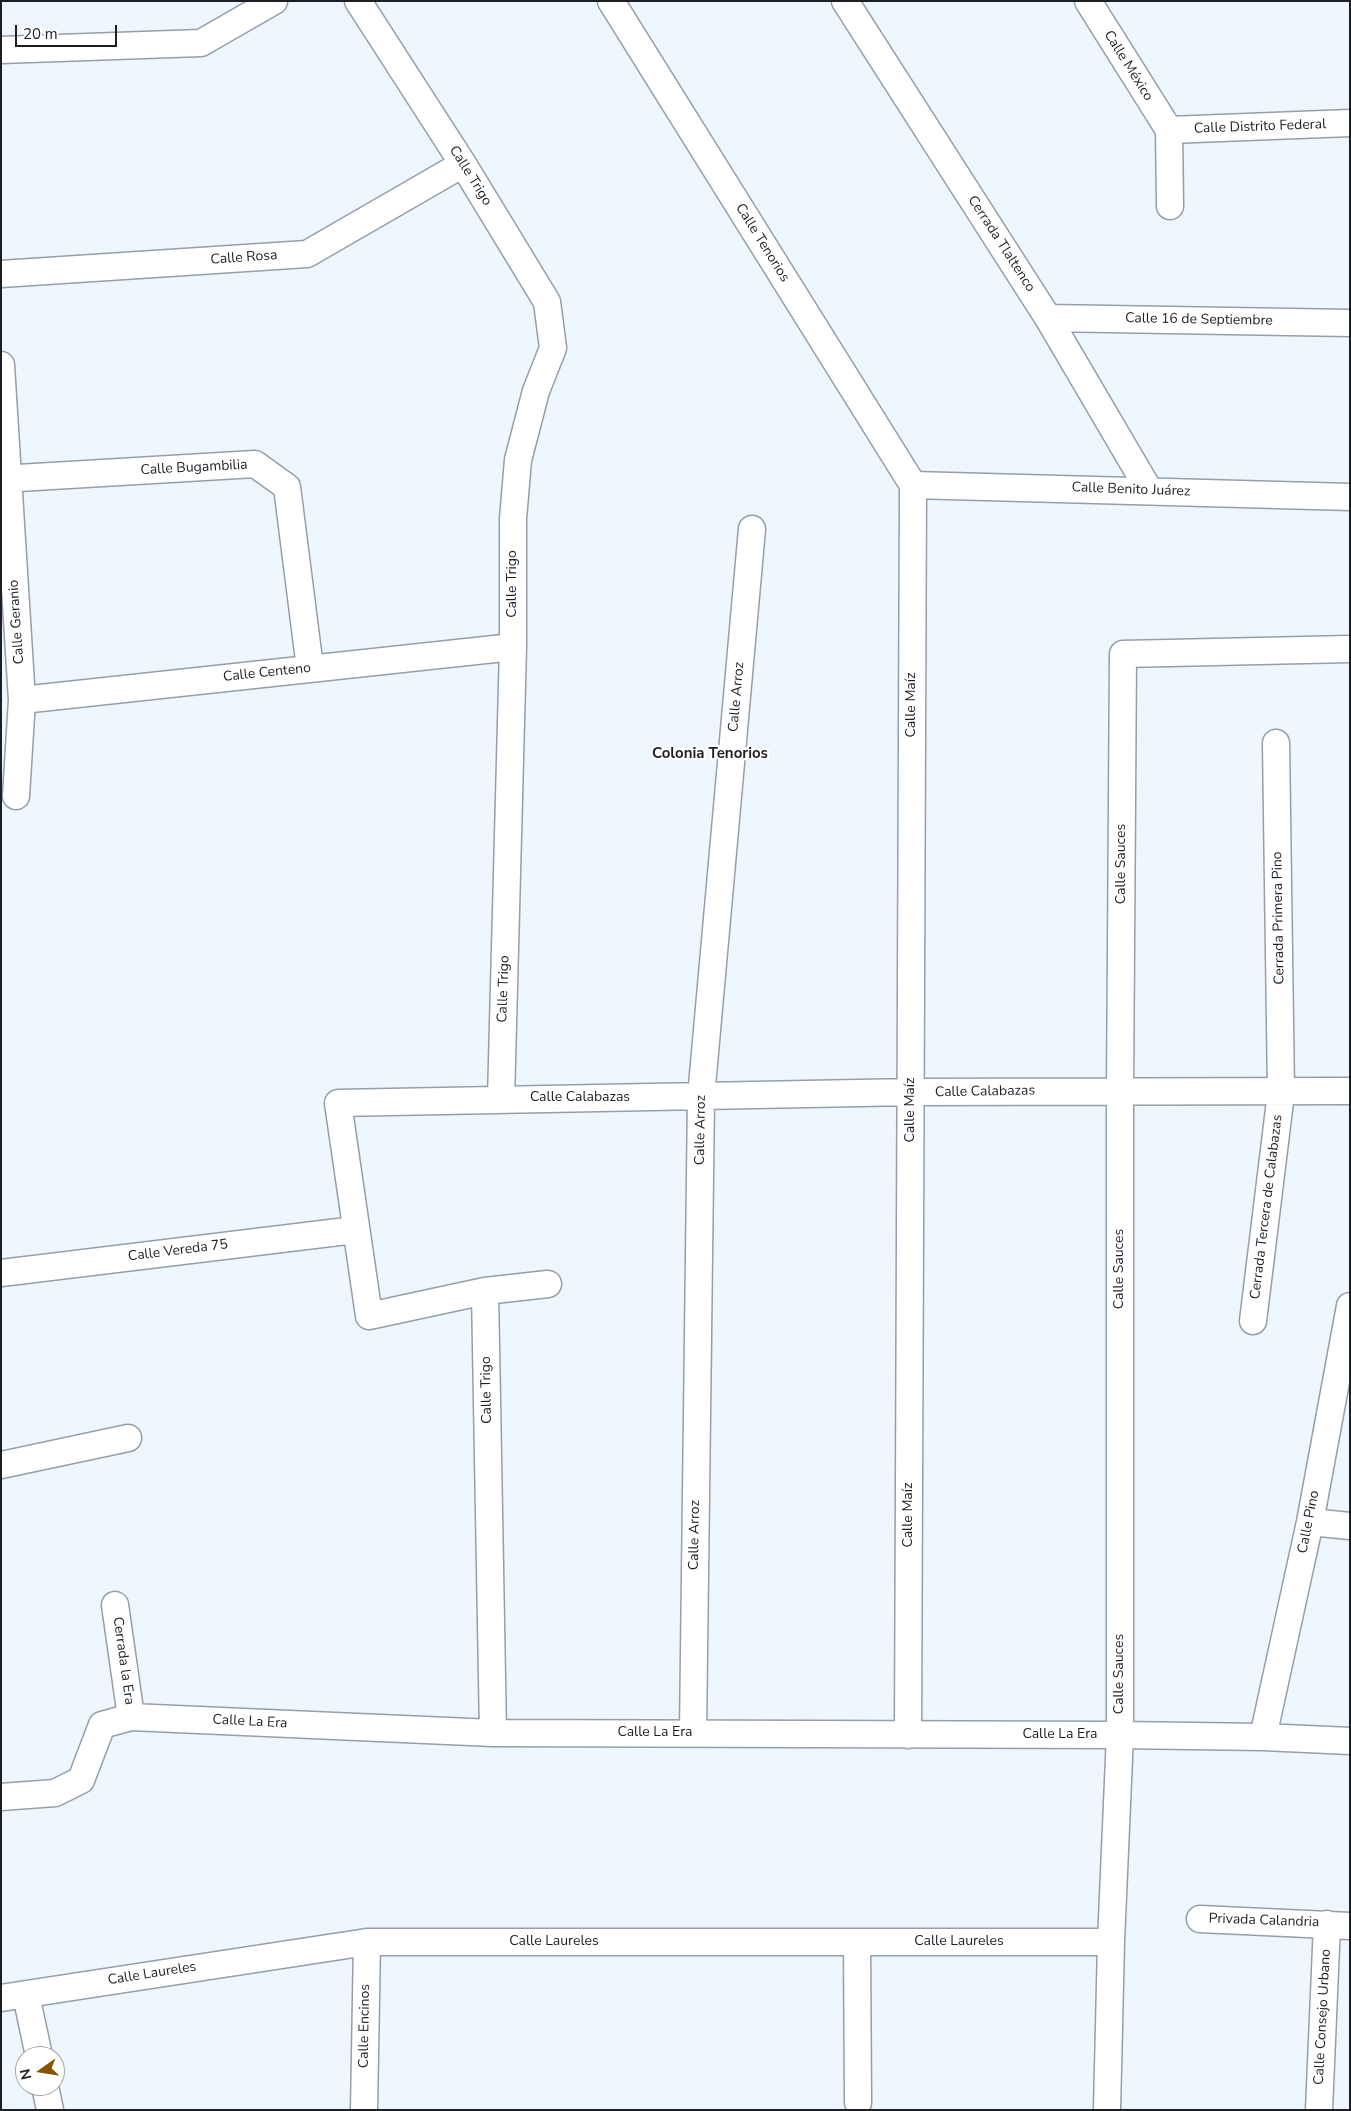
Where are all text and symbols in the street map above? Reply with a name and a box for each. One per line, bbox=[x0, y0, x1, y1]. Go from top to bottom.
scale bar bbox=[18, 15, 120, 47]
text: 20 m bbox=[23, 24, 58, 44]
street label: Calle México bbox=[1100, 28, 1156, 104]
street label: Calle Distrito Federal bbox=[1193, 116, 1327, 138]
street label: Calle Trigo bbox=[445, 143, 495, 209]
street label: Cerrada Tlaltenco bbox=[964, 193, 1038, 295]
street label: Calle Tenorios bbox=[731, 201, 793, 285]
street label: Calle Rosa bbox=[210, 247, 278, 269]
street label: Calle 16 de Septiembre bbox=[1125, 310, 1273, 330]
street label: Calle Bugambilia bbox=[140, 457, 248, 479]
street label: Calle Benito Juárez bbox=[1071, 480, 1191, 500]
street label: Calle Trigo bbox=[505, 550, 521, 618]
street label: Calle Geranio bbox=[6, 579, 28, 665]
street label: Calle Centeno bbox=[222, 660, 312, 686]
street label: Calle Arroz bbox=[726, 661, 748, 733]
street label: Calle Maíz bbox=[904, 673, 920, 737]
district label: Colonia Tenorios bbox=[652, 745, 768, 763]
street label: Calle Sauces bbox=[1114, 824, 1130, 904]
street label: Cerrada Primera Pino bbox=[1269, 851, 1289, 985]
street label: Calle Trigo bbox=[494, 955, 514, 1023]
street label: Calle Maíz bbox=[903, 1078, 919, 1142]
street label: Calle Calabazas bbox=[935, 1083, 1035, 1101]
street label: Calle Calabazas bbox=[530, 1090, 630, 1106]
street label: Calle Arroz bbox=[692, 1095, 710, 1165]
street label: Cerrada Tercera de Calabazas bbox=[1247, 1114, 1287, 1300]
street label: Calle Sauces bbox=[1112, 1229, 1128, 1309]
street label: Calle Vereda 75 bbox=[127, 1237, 229, 1265]
street label: Calle Trigo bbox=[478, 1356, 496, 1424]
street label: Calle Maíz bbox=[901, 1483, 917, 1547]
street label: Calle Pino bbox=[1295, 1489, 1323, 1555]
street label: Calle Arroz bbox=[686, 1500, 704, 1570]
street label: Cerrada la Era bbox=[109, 1616, 137, 1706]
street label: Calle Sauces bbox=[1112, 1634, 1128, 1714]
street label: Calle La Era bbox=[212, 1712, 288, 1732]
street label: Calle La Era bbox=[617, 1725, 693, 1741]
street label: Calle La Era bbox=[1022, 1727, 1098, 1743]
street label: Privada Calandria bbox=[1208, 1911, 1320, 1931]
street label: Calle Laureles bbox=[509, 1934, 599, 1950]
street label: Calle Laureles bbox=[914, 1934, 1004, 1950]
street label: Calle Consejo Urbano bbox=[1311, 1949, 1335, 2085]
street label: Calle Laureles bbox=[107, 1959, 197, 1989]
street label: Calle Encinos bbox=[356, 1984, 374, 2068]
north arrow bbox=[15, 2046, 65, 2096]
text: N bbox=[15, 2067, 36, 2082]

